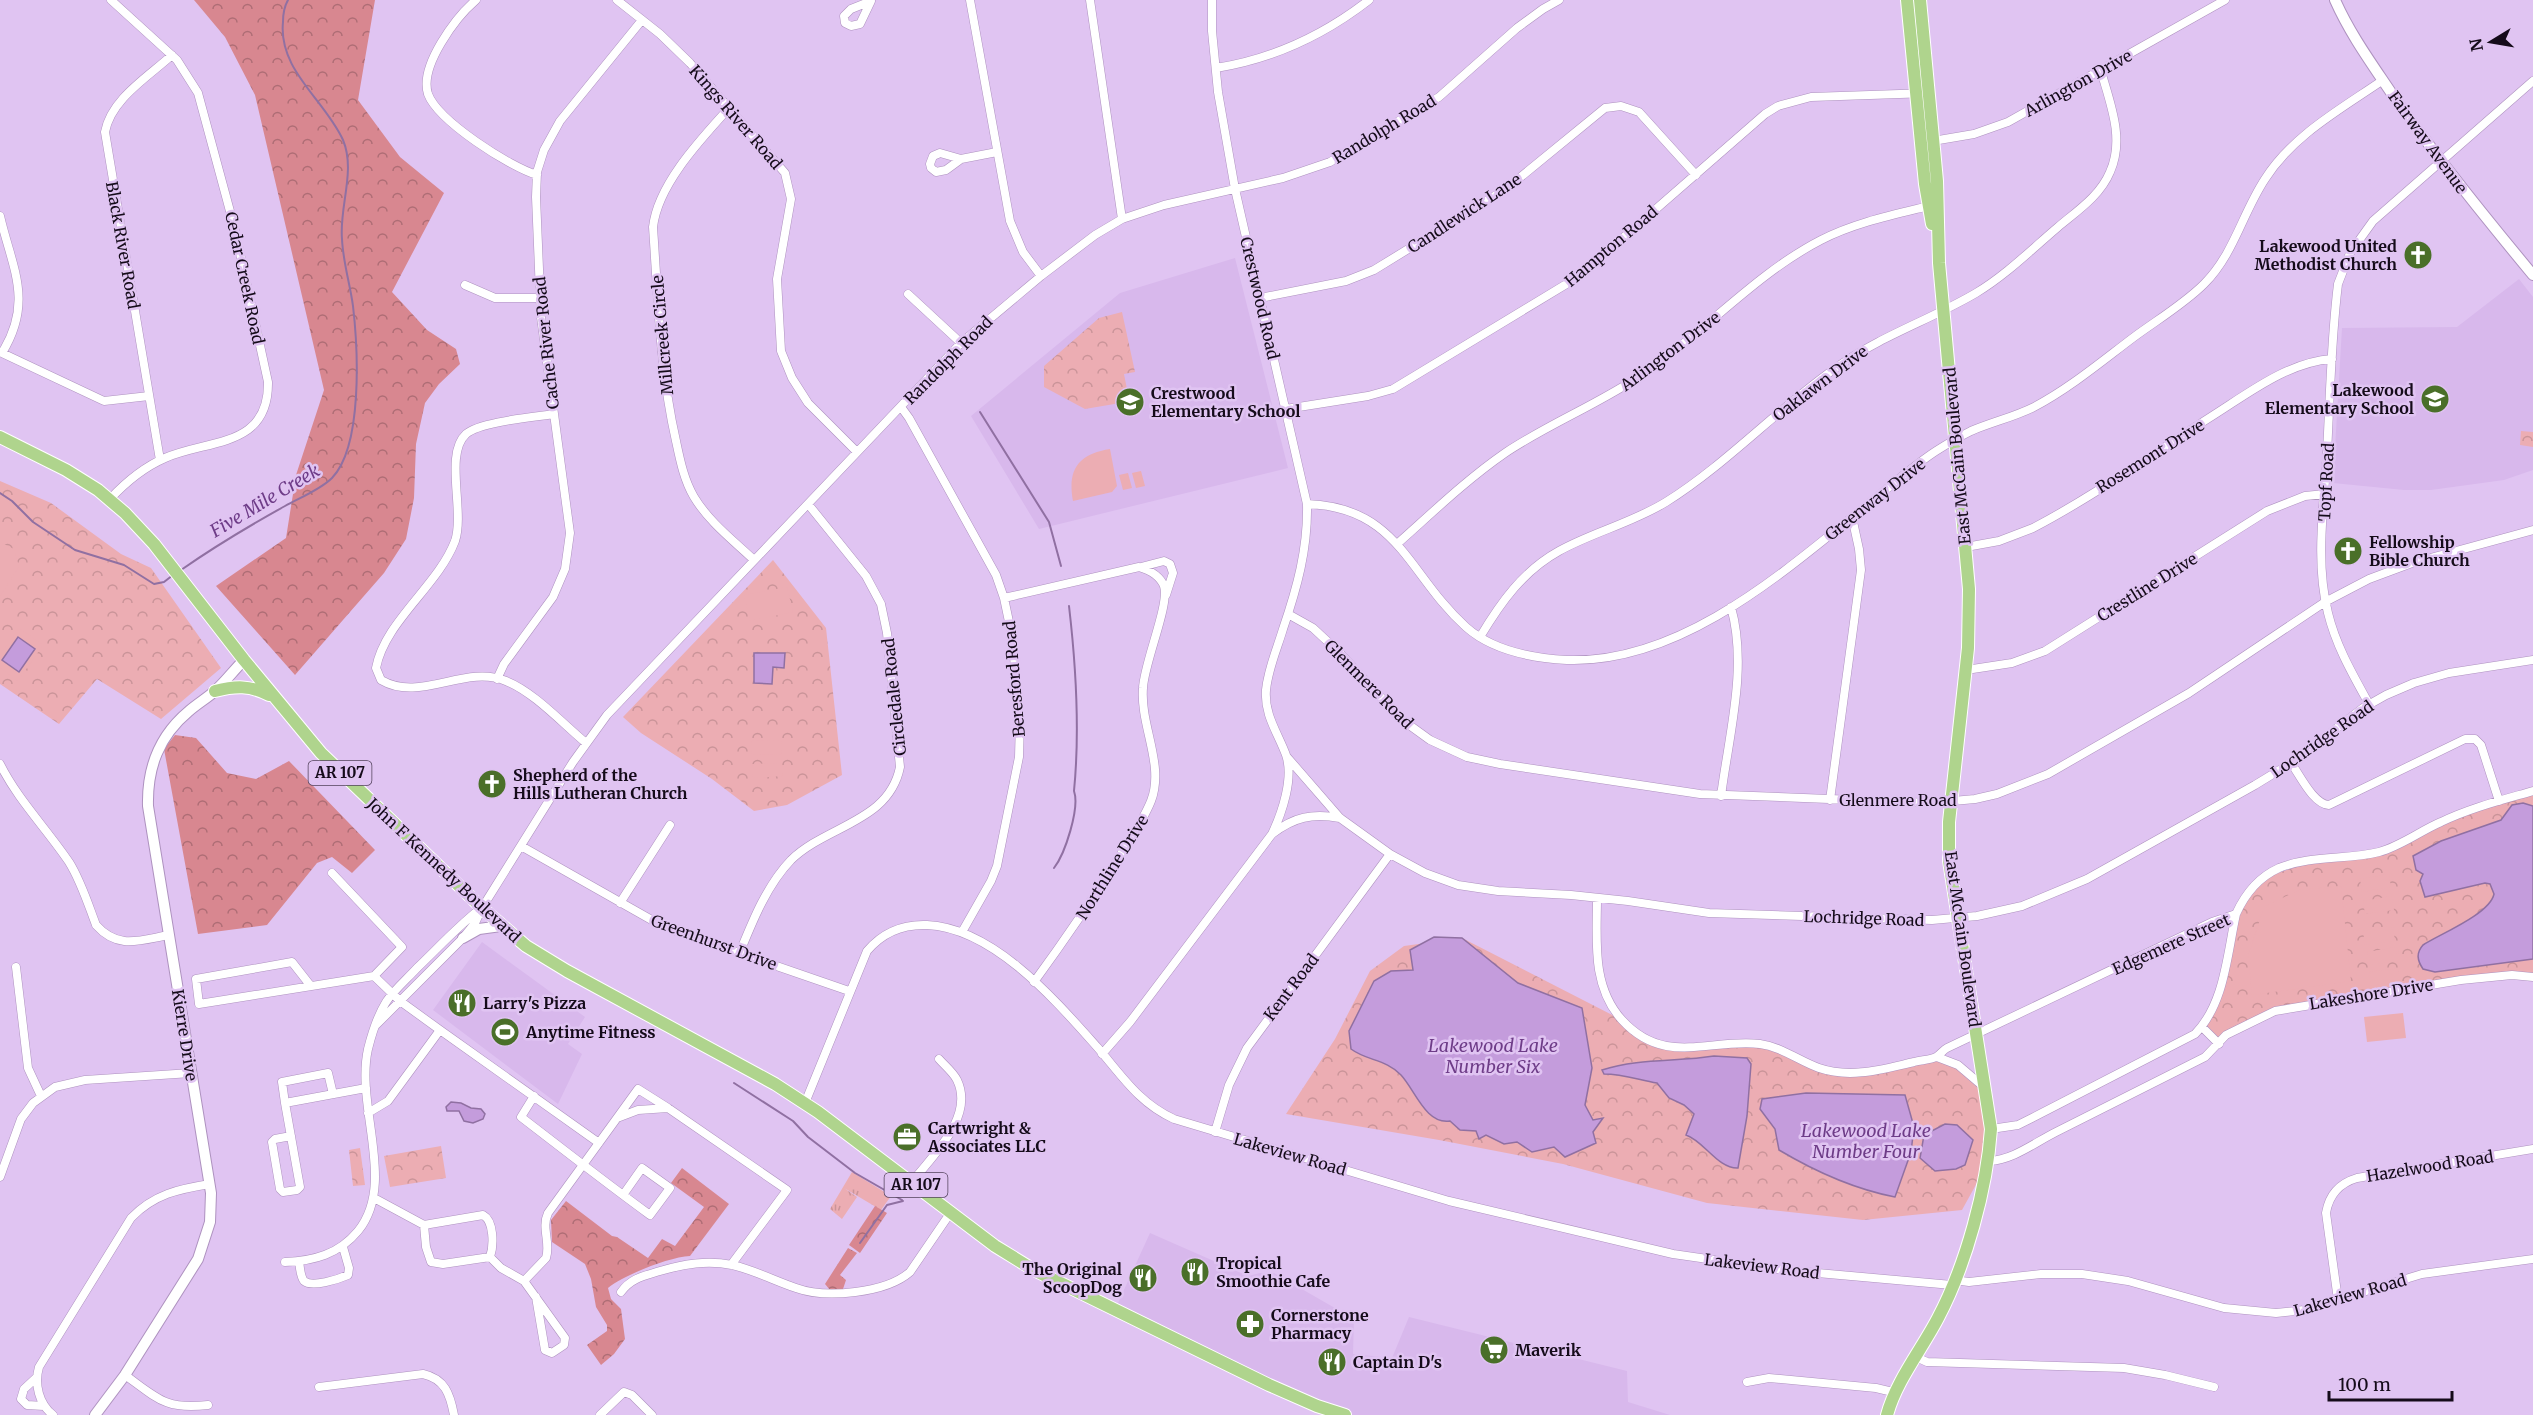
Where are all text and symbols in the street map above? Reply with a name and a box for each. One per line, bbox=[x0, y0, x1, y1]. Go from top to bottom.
north arrow bbox=[2461, 12, 2521, 72]
text: N bbox=[2465, 36, 2487, 53]
street label: Arlington Drive bbox=[2020, 45, 2135, 121]
street label: Kings River Road bbox=[685, 61, 787, 174]
street label: Fairway Avenue bbox=[2384, 87, 2472, 197]
street label: Randolph Road bbox=[1329, 90, 1440, 168]
street label: Candlewick Lane bbox=[1403, 169, 1525, 257]
street label: Black River Road bbox=[102, 180, 144, 311]
street label: Hampton Road bbox=[1560, 201, 1662, 291]
street label: Cedar Creek Road bbox=[221, 210, 269, 346]
street label: Crestwood Road bbox=[1236, 235, 1284, 362]
place label: Lakewood United Methodist Church bbox=[2255, 236, 2397, 274]
church icon: Lakewood United Methodist Church bbox=[2402, 239, 2434, 271]
street label: Millcreek Circle bbox=[647, 274, 677, 396]
street label: Cache River Road bbox=[529, 275, 563, 410]
street label: Arlington Drive bbox=[1615, 307, 1724, 396]
street label: Randolph Road bbox=[900, 311, 997, 408]
street label: Oaklawn Drive bbox=[1769, 341, 1871, 425]
street label: East McCain Boulevard bbox=[1939, 366, 1975, 545]
place label: Lakewood Elementary School bbox=[2265, 380, 2414, 418]
place label: Crestwood Elementary School bbox=[1151, 383, 1300, 421]
school or university icon: Lakewood Elementary School bbox=[2419, 383, 2451, 415]
school or university icon: Crestwood Elementary School bbox=[1114, 386, 1146, 418]
street label: Rosemont Drive bbox=[2092, 415, 2208, 497]
street label: Topf Road bbox=[2314, 442, 2338, 522]
street label: Greenway Drive bbox=[1821, 454, 1929, 544]
water label: Five Mile Creek bbox=[205, 459, 324, 543]
place label: Fellowship Bible Church bbox=[2369, 532, 2470, 570]
church icon: Fellowship Bible Church bbox=[2332, 535, 2364, 567]
street label: Crestline Drive bbox=[2093, 548, 2201, 626]
street label: Beresford Road bbox=[999, 620, 1029, 738]
street label: Glenmere Road bbox=[1320, 635, 1418, 733]
street label: Circledale Road bbox=[878, 637, 910, 757]
street label: Lochridge Road bbox=[2267, 696, 2377, 782]
road number: AR 107 bbox=[308, 761, 372, 785]
place label: Shepherd of the Hills Lutheran Church bbox=[513, 765, 688, 803]
church icon: Shepherd of the Hills Lutheran Church bbox=[476, 768, 508, 800]
street label: Glenmere Road bbox=[1839, 790, 1957, 810]
street label: John F Kennedy Boulevard bbox=[362, 793, 525, 947]
street label: Northline Drive bbox=[1072, 811, 1152, 923]
street label: East McCain Boulevard bbox=[1941, 850, 1985, 1029]
street label: Lochridge Road bbox=[1803, 906, 1925, 930]
street label: Edgemere Street bbox=[2109, 909, 2234, 979]
street label: Greenhurst Drive bbox=[648, 910, 780, 974]
street label: Kent Road bbox=[1259, 949, 1323, 1024]
street label: Lakeshore Drive bbox=[2308, 974, 2434, 1014]
restaurant icon: Larry's Pizza bbox=[446, 987, 478, 1019]
street label: Kierre Drive bbox=[168, 988, 202, 1082]
place label: Larry's Pizza bbox=[483, 993, 586, 1013]
sports icon: Anytime Fitness bbox=[489, 1016, 521, 1048]
place label: Anytime Fitness bbox=[525, 1022, 656, 1042]
water label: Lakewood Lake Number Six bbox=[1428, 1034, 1558, 1078]
place label: Cartwright & Associates LLC bbox=[927, 1118, 1046, 1156]
water label: Lakewood Lake Number Four bbox=[1801, 1119, 1931, 1163]
office icon: Cartwright & Associates LLC bbox=[891, 1121, 923, 1153]
street label: Lakeview Road bbox=[1231, 1128, 1349, 1180]
street label: Hazelwood Road bbox=[2365, 1146, 2495, 1186]
road number: AR 107 bbox=[884, 1173, 948, 1197]
street label: Lakeview Road bbox=[1703, 1249, 1821, 1283]
place label: Tropical Smoothie Cafe bbox=[1216, 1253, 1330, 1291]
restaurant icon: Tropical Smoothie Cafe bbox=[1179, 1256, 1211, 1288]
place label: The Original ScoopDog bbox=[1022, 1259, 1122, 1297]
restaurant icon: The Original ScoopDog bbox=[1127, 1262, 1159, 1294]
street label: Lakeview Road bbox=[2291, 1269, 2409, 1321]
place label: Cornerstone Pharmacy bbox=[1271, 1305, 1369, 1343]
pharmacy icon: Cornerstone Pharmacy bbox=[1234, 1308, 1266, 1340]
supermarket icon: Maverik bbox=[1478, 1334, 1510, 1366]
place label: Maverik bbox=[1515, 1340, 1582, 1360]
restaurant icon: Captain D's bbox=[1316, 1346, 1348, 1378]
place label: Captain D's bbox=[1353, 1352, 1442, 1372]
scale bar bbox=[2329, 1364, 2452, 1402]
text: 100 m bbox=[2338, 1373, 2391, 1396]

